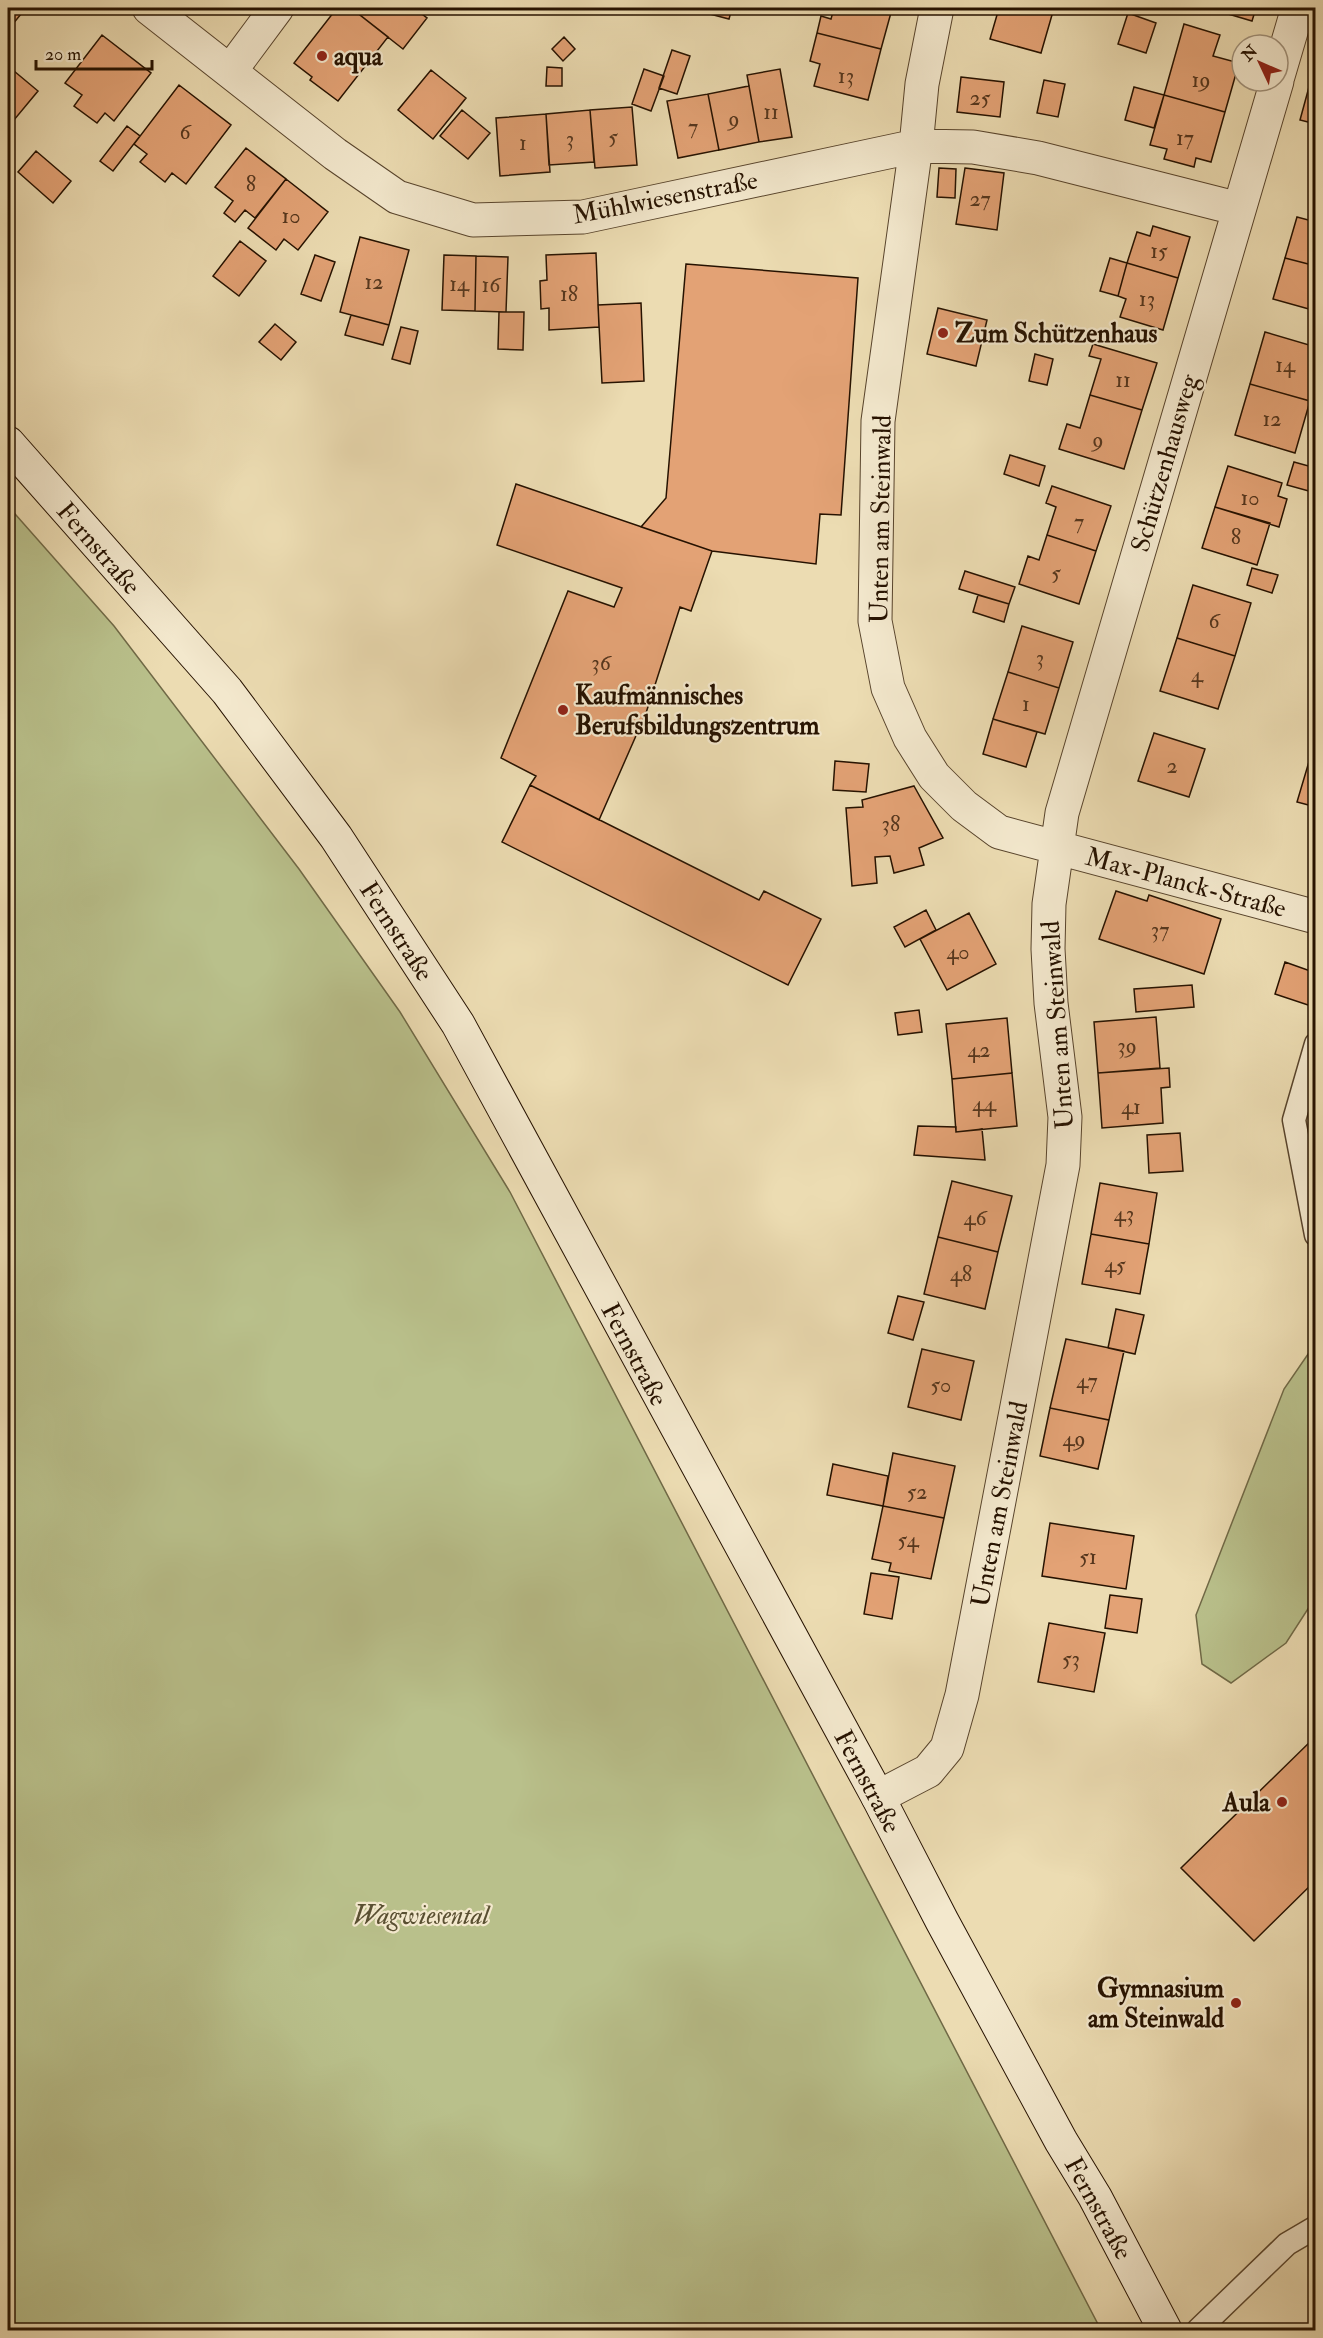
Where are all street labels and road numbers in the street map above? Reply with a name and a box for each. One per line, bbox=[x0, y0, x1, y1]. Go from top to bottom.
street label: Mühlwiesenstraße bbox=[570, 164, 761, 232]
street label: Schützenhausweg bbox=[1124, 370, 1206, 556]
street label: Unten am Steinwald bbox=[863, 414, 899, 624]
street label: Fernstraße bbox=[49, 496, 147, 602]
street label: Max-Planck-Straße bbox=[1082, 841, 1290, 925]
street label: Fernstraße bbox=[352, 876, 440, 987]
street label: Unten am Steinwald bbox=[1035, 920, 1081, 1130]
street label: Fernstraße bbox=[594, 1297, 675, 1412]
street label: Unten am Steinwald bbox=[964, 1399, 1036, 1610]
street label: Fernstraße bbox=[827, 1724, 908, 1839]
street label: Fernstraße bbox=[1057, 2152, 1139, 2265]

